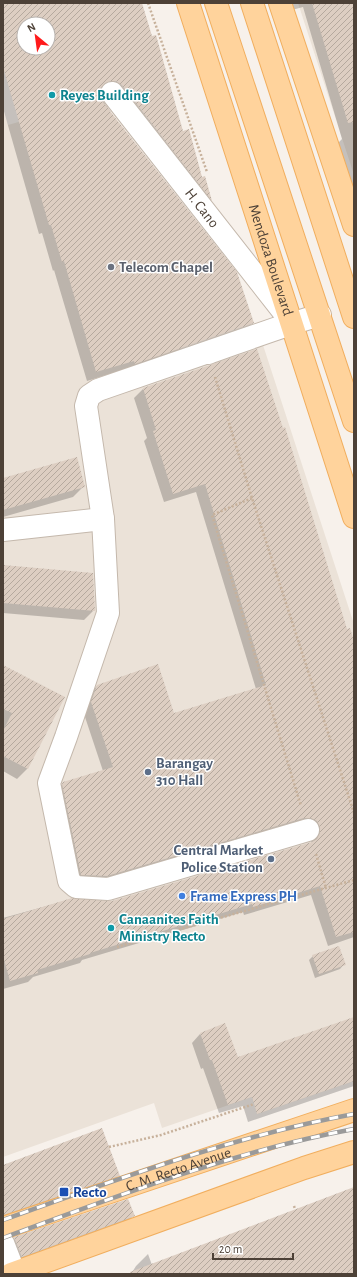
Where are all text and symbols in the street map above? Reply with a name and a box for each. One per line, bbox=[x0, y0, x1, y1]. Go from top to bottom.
north arrow bbox=[16, 16, 56, 56]
text: N bbox=[25, 21, 37, 34]
place label: Reyes Building bbox=[60, 88, 149, 103]
marker: Reyes Building bbox=[47, 90, 57, 100]
street label: H. Cano bbox=[182, 185, 222, 230]
street label: Mendoza Boulevard bbox=[246, 203, 296, 318]
place label: Telecom Chapel bbox=[119, 260, 213, 275]
marker: Telecom Chapel bbox=[106, 262, 116, 272]
place label: Barangay 310 Hall bbox=[156, 756, 213, 788]
marker: Barangay 310 Hall bbox=[143, 767, 153, 777]
place label: Central Market Police Station bbox=[174, 843, 263, 875]
marker: Central Market Police Station bbox=[266, 854, 276, 864]
place label: Frame Express PH bbox=[190, 889, 297, 904]
marker: Frame Express PH bbox=[177, 891, 187, 901]
place label: Canaanites Faith Ministry Recto bbox=[119, 912, 219, 944]
marker: Canaanites Faith Ministry Recto bbox=[106, 923, 116, 933]
street label: C. M. Recto Avenue bbox=[124, 1144, 233, 1194]
place label: Recto bbox=[73, 1185, 107, 1200]
marker: Recto bbox=[58, 1186, 70, 1198]
scale bar bbox=[213, 1235, 293, 1261]
text: 20 m bbox=[219, 1243, 242, 1255]

